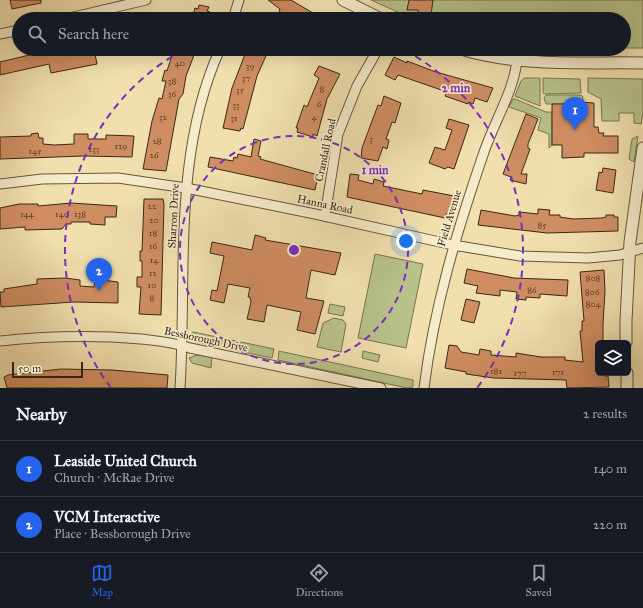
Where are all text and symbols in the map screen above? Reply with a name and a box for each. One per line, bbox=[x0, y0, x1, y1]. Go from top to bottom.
search box bbox=[12, 12, 631, 56]
icon: search bbox=[26, 23, 48, 45]
text: Search here bbox=[58, 25, 129, 43]
house number: 40 bbox=[175, 57, 185, 68]
house number: 39 bbox=[246, 60, 254, 71]
house number: 37 bbox=[242, 72, 250, 83]
house number: 38 bbox=[168, 75, 176, 86]
text: 2 min bbox=[442, 81, 471, 95]
house number: 8 bbox=[320, 83, 325, 94]
house number: 35 bbox=[236, 84, 245, 95]
house number: 36 bbox=[168, 88, 176, 99]
pin: 1 bbox=[562, 97, 588, 130]
house number: 6 bbox=[317, 98, 322, 109]
house number: 33 bbox=[232, 99, 240, 110]
house number: 32 bbox=[159, 111, 168, 122]
house number: 4 bbox=[311, 111, 317, 122]
house number: 31 bbox=[230, 112, 238, 123]
street label: Crandall Road bbox=[312, 117, 339, 183]
house number: 3 bbox=[369, 133, 373, 144]
house number: 28 bbox=[152, 135, 162, 146]
house number: 129 bbox=[115, 140, 128, 151]
house number: 133 bbox=[89, 143, 100, 154]
house number: 145 bbox=[29, 145, 42, 156]
house number: 26 bbox=[149, 149, 159, 160]
text: 1 min bbox=[361, 163, 389, 177]
street label: Sharron Drive bbox=[165, 183, 182, 249]
street label: Field Avenue bbox=[435, 188, 464, 248]
street label: Hanna Road bbox=[296, 192, 354, 217]
house number: 22 bbox=[148, 200, 157, 211]
house number: 144 bbox=[20, 208, 35, 219]
house number: 140 bbox=[55, 208, 69, 219]
house number: 138 bbox=[74, 208, 86, 219]
house number: 20 bbox=[149, 214, 159, 225]
house number: 85 bbox=[538, 219, 547, 230]
house number: 18 bbox=[149, 227, 157, 238]
your location bbox=[396, 231, 416, 251]
house number: 16 bbox=[149, 240, 157, 251]
centre of rings bbox=[287, 243, 301, 257]
house number: 14 bbox=[150, 254, 159, 265]
pin: 2 bbox=[86, 258, 112, 291]
house number: 12 bbox=[149, 267, 158, 278]
house number: 808 bbox=[586, 272, 601, 283]
house number: 10 bbox=[148, 279, 156, 290]
house number: 86 bbox=[527, 284, 537, 295]
house number: 806 bbox=[585, 286, 600, 297]
house number: 8 bbox=[150, 292, 155, 303]
house number: 804 bbox=[585, 298, 602, 309]
street label: Bessborough Drive bbox=[163, 324, 249, 355]
map controls bbox=[595, 340, 631, 376]
button: layers bbox=[595, 340, 631, 376]
scale bar bbox=[12, 360, 83, 379]
text: 50 m bbox=[18, 362, 41, 375]
house number: 181 bbox=[490, 365, 502, 376]
house number: 171 bbox=[552, 366, 564, 377]
house number: 177 bbox=[513, 367, 527, 378]
text: Nearby bbox=[16, 404, 67, 425]
text: 2 results bbox=[583, 406, 627, 422]
text: Leaside United Church bbox=[54, 452, 197, 470]
text: 1 bbox=[26, 461, 32, 477]
text: 140 m bbox=[593, 461, 627, 477]
text: Church · McRae Drive bbox=[54, 470, 175, 486]
text: VCM Interactive bbox=[54, 508, 160, 526]
text: 2 bbox=[26, 517, 32, 533]
text: 220 m bbox=[593, 517, 627, 533]
text: Place · Bessborough Drive bbox=[54, 526, 191, 542]
tab: Map bbox=[91, 562, 113, 599]
tab: Directions bbox=[296, 562, 343, 599]
tab: Saved bbox=[526, 562, 552, 599]

